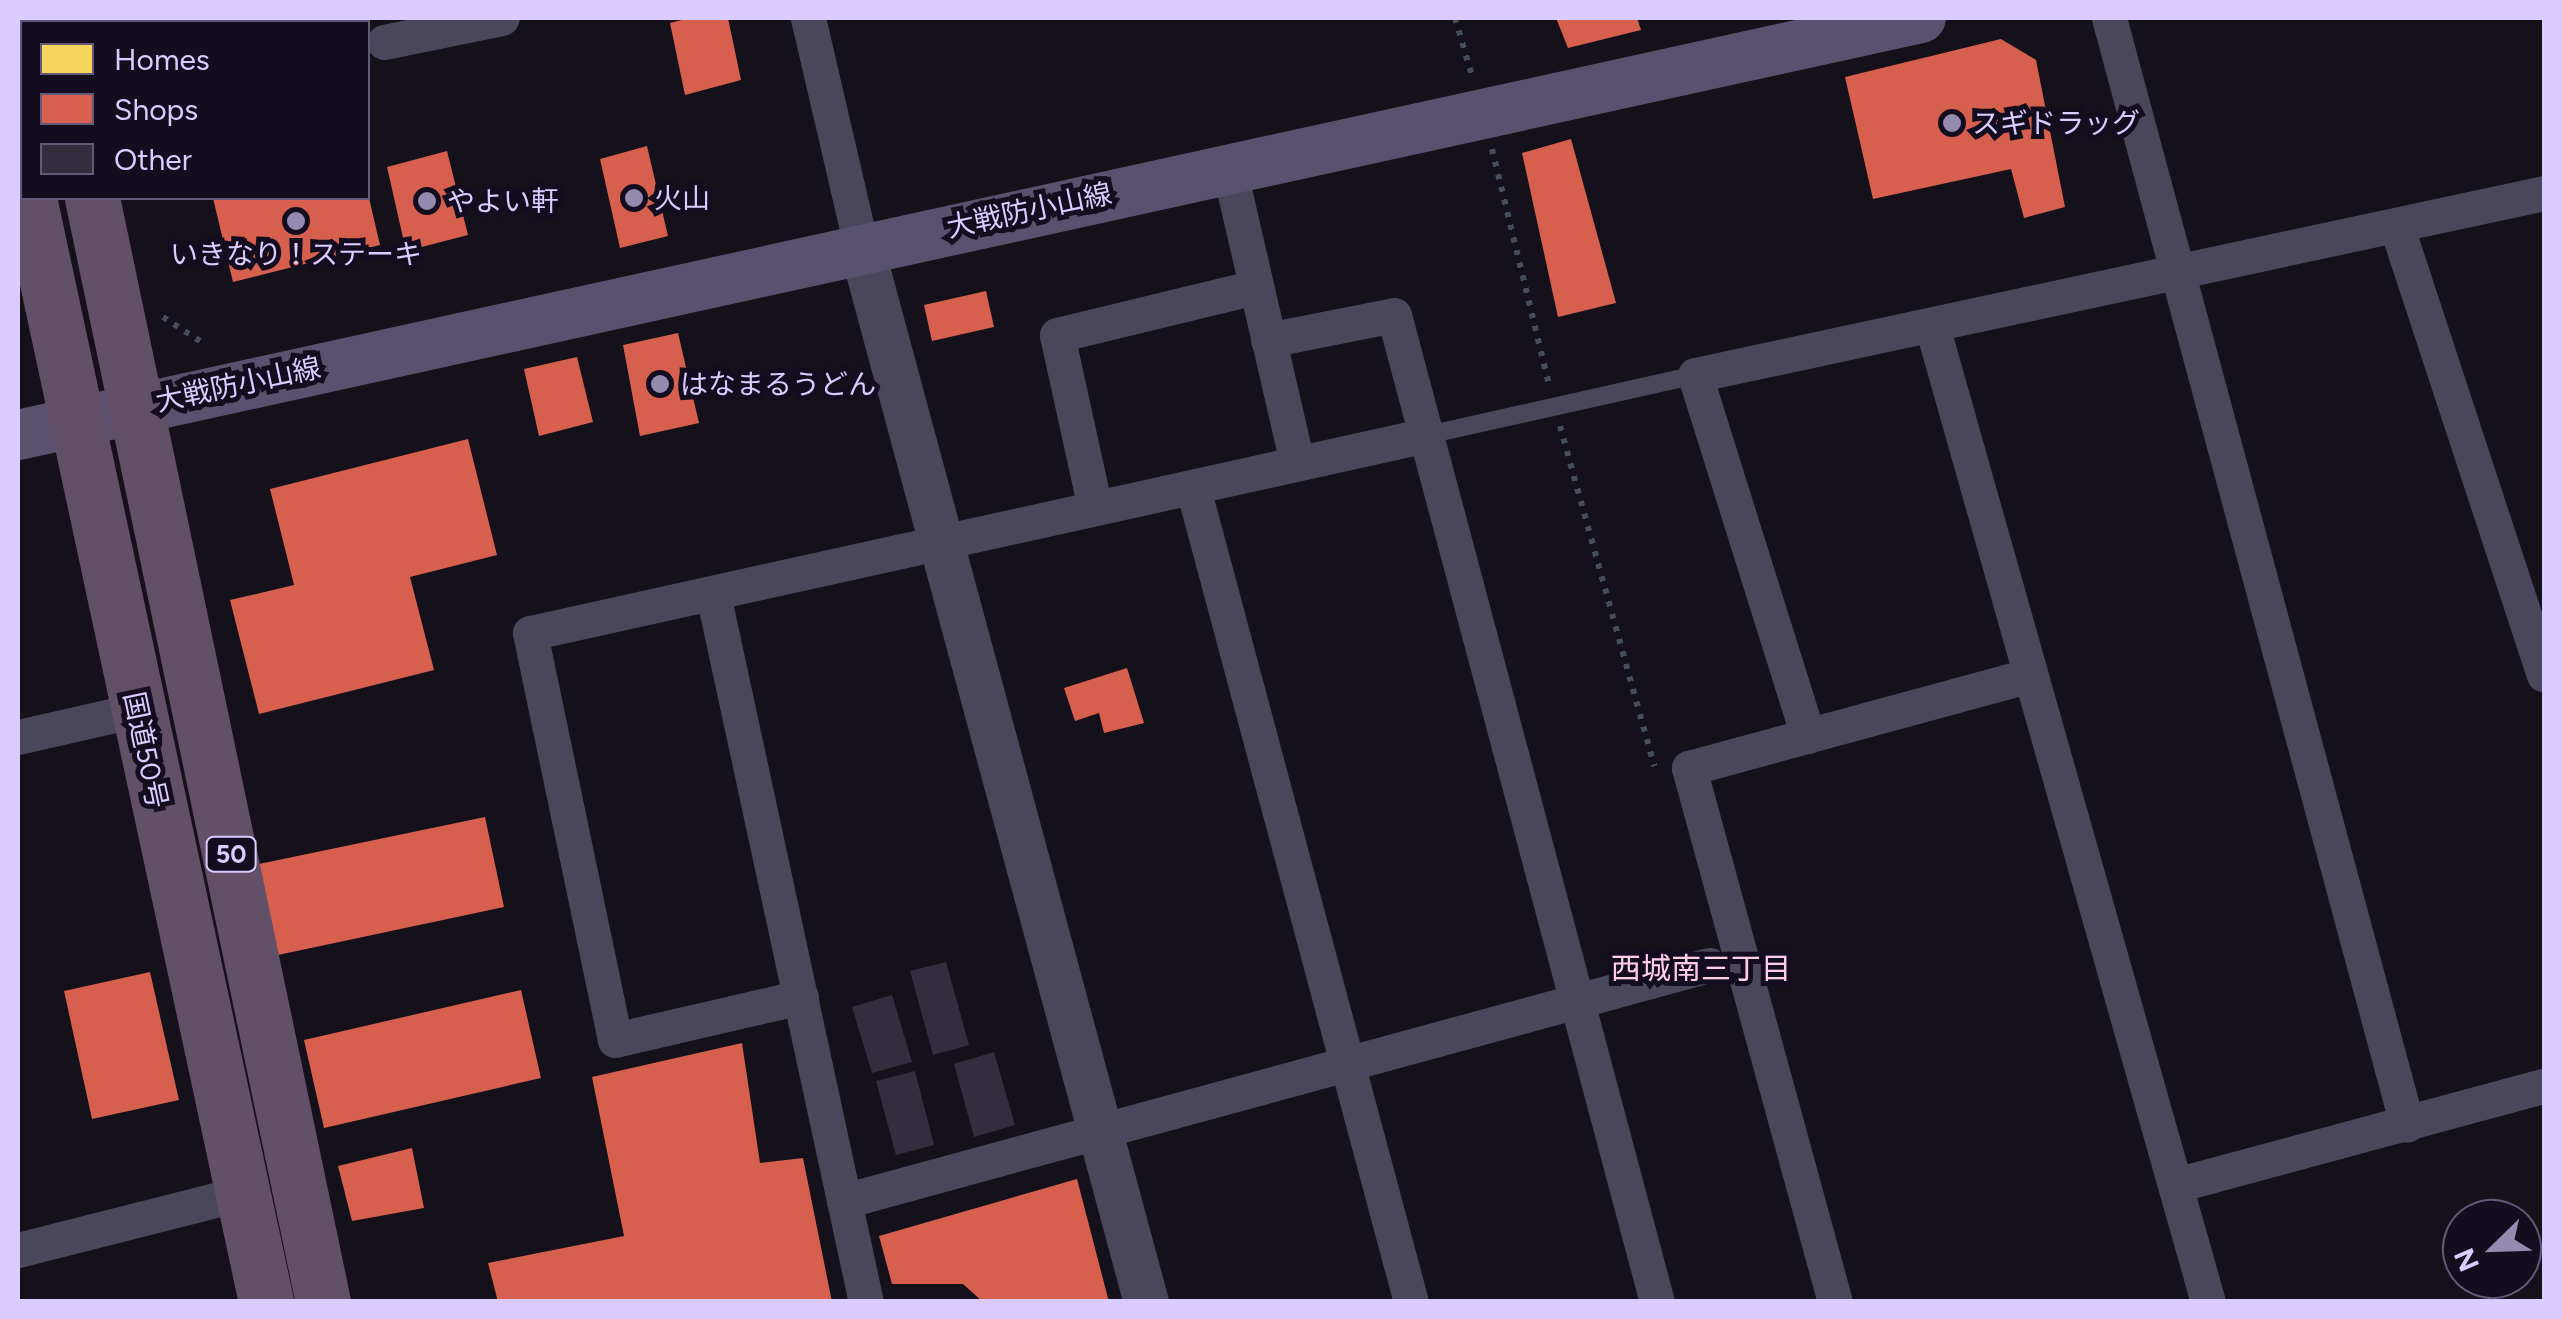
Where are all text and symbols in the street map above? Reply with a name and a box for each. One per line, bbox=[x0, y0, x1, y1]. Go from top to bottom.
legend bbox=[20, 20, 370, 200]
text: Homes bbox=[114, 41, 210, 78]
text: Shops bbox=[114, 91, 198, 128]
place label: スギドラッグ bbox=[1972, 106, 2140, 140]
marker: スギドラッグ bbox=[1941, 112, 1963, 134]
text: Other bbox=[114, 141, 192, 178]
street label: 大戦防小山線 bbox=[943, 176, 1115, 244]
place label: 火山 bbox=[654, 181, 710, 215]
place label: やよい軒 bbox=[447, 184, 559, 218]
marker: 火山 bbox=[623, 187, 645, 209]
marker: やよい軒 bbox=[416, 190, 438, 212]
marker: いきなり！ステーキ bbox=[285, 210, 307, 232]
place label: いきなり！ステーキ bbox=[170, 237, 422, 271]
street label: 大戦防小山線 bbox=[152, 350, 324, 418]
place label: はなまるうどん bbox=[680, 367, 876, 401]
marker: はなまるうどん bbox=[649, 373, 671, 395]
street label: 国道50号 bbox=[117, 689, 175, 811]
road number: 50 bbox=[204, 834, 258, 874]
district label: 西城南三丁目 bbox=[1611, 951, 1791, 987]
north arrow bbox=[2442, 1199, 2542, 1299]
text: N bbox=[2446, 1243, 2486, 1277]

